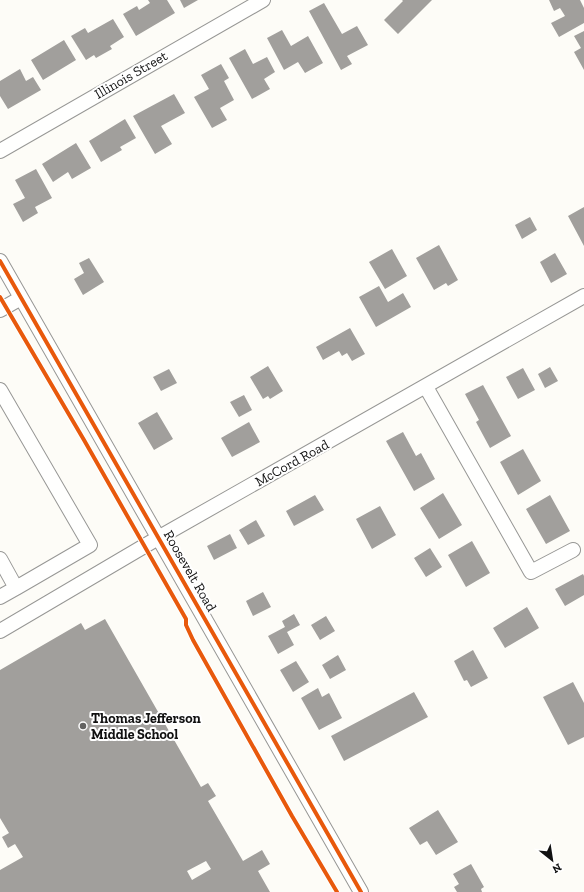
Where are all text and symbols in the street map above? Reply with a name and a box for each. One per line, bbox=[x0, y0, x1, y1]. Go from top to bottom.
street label: Illinois Street bbox=[92, 47, 171, 103]
street label: McCord Road bbox=[252, 436, 332, 490]
street label: Roosevelt Road bbox=[160, 527, 220, 615]
place label: Thomas Jefferson Middle School bbox=[91, 710, 201, 743]
marker: Thomas Jefferson Middle School bbox=[78, 721, 88, 731]
north arrow bbox=[532, 840, 572, 880]
text: N bbox=[549, 861, 564, 876]

